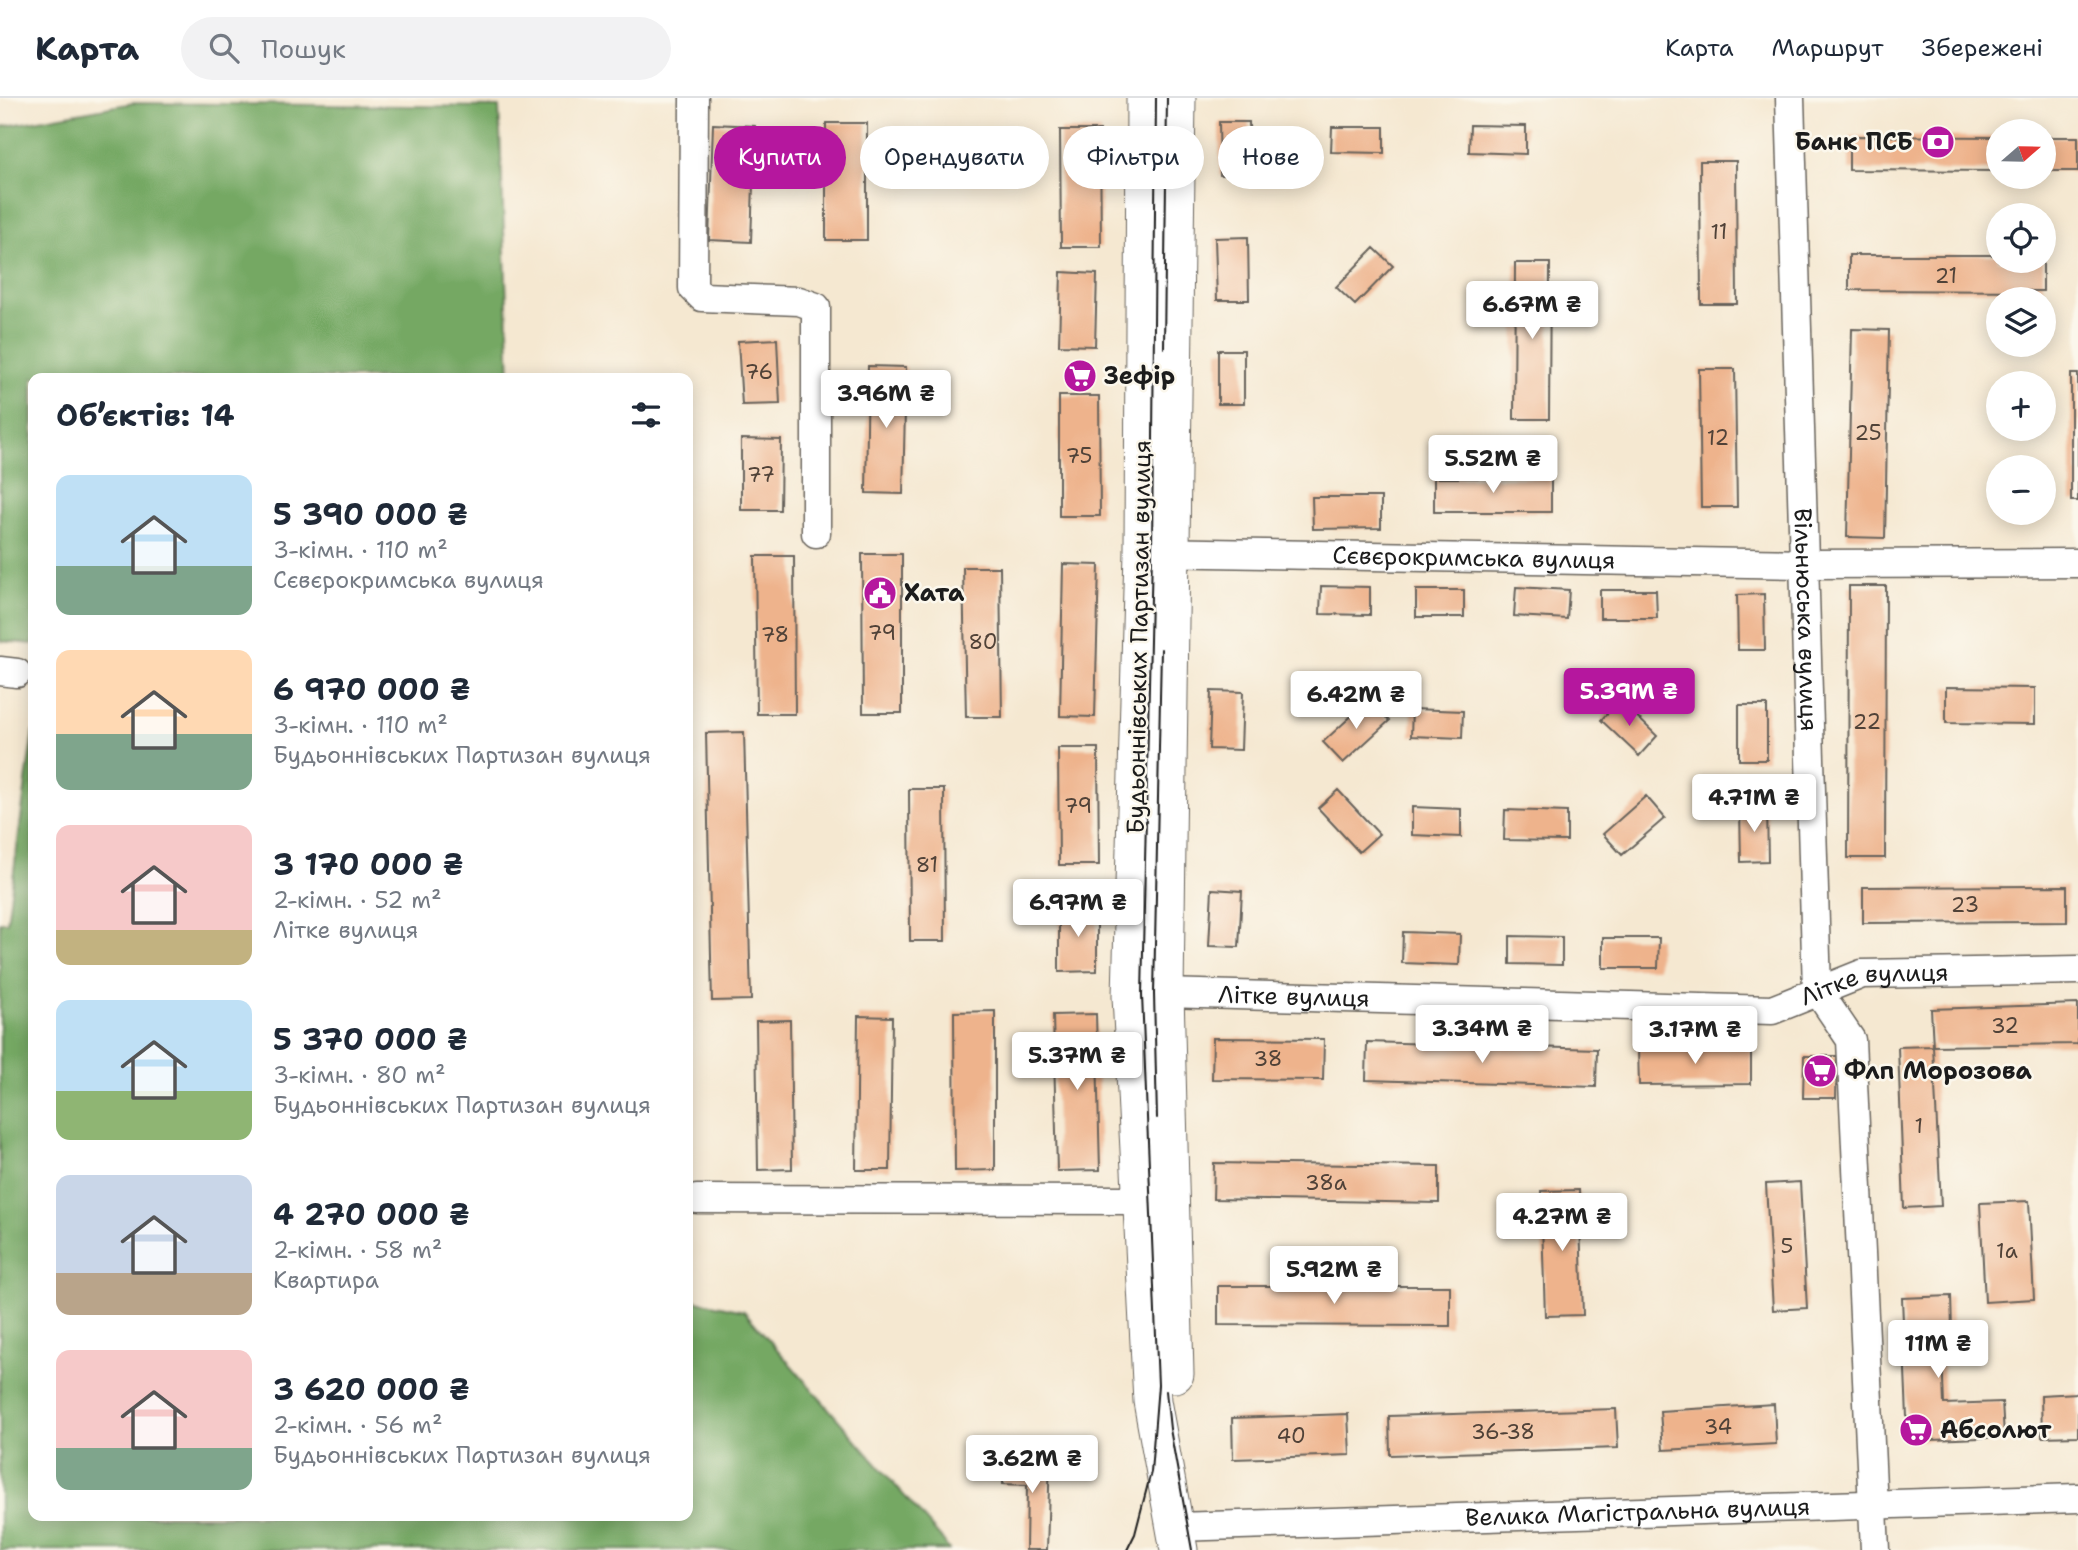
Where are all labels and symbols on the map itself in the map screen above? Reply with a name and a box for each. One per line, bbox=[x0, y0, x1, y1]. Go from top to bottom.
north arrow bbox=[1986, 119, 2056, 189]
bank icon: Банк ПСБ bbox=[1919, 123, 1957, 161]
place label: Банк ПСБ bbox=[1795, 126, 1913, 158]
house number: 11 bbox=[1711, 218, 1727, 246]
house number: 21 bbox=[1935, 262, 1957, 290]
pin: 6.67M ₴ bbox=[1467, 282, 1597, 341]
supermarket icon: Зефір bbox=[1061, 357, 1099, 395]
house number: 76 bbox=[745, 358, 773, 386]
place label: Зефір bbox=[1104, 360, 1175, 392]
pin: 3.96M ₴ bbox=[821, 370, 951, 430]
house number: 25 bbox=[1854, 419, 1882, 447]
house number: 12 bbox=[1707, 424, 1729, 452]
pin: 5.52M ₴ bbox=[1428, 436, 1558, 495]
street label: Будьоннівських Партизан вулиця bbox=[1120, 440, 1158, 834]
house number: 75 bbox=[1066, 442, 1092, 470]
house number: 77 bbox=[747, 461, 775, 489]
street label: Вільнюська вулиця bbox=[1786, 507, 1825, 732]
street label: Сєвєрокримська вулиця bbox=[1332, 539, 1616, 577]
public building icon: Хата bbox=[861, 574, 899, 612]
place label: Хата bbox=[904, 577, 965, 609]
house number: 79 bbox=[868, 619, 896, 647]
house number: 78 bbox=[761, 621, 789, 649]
house number: 80 bbox=[969, 628, 997, 656]
pin: 5.39M ₴ bbox=[1564, 668, 1694, 728]
pin: 6.42M ₴ bbox=[1291, 672, 1421, 731]
house number: 22 bbox=[1853, 708, 1881, 736]
pin: 4.71M ₴ bbox=[1689, 774, 1819, 834]
house number: 79 bbox=[1064, 792, 1092, 820]
house number: 81 bbox=[916, 851, 938, 879]
pin: 6.97M ₴ bbox=[1013, 880, 1143, 939]
house number: 23 bbox=[1951, 891, 1979, 919]
street label: Літке вулиця bbox=[1796, 956, 1949, 1013]
street label: Літке вулиця bbox=[1217, 978, 1370, 1015]
pin: 3.34M ₴ bbox=[1417, 1006, 1547, 1065]
pin: 3.17M ₴ bbox=[1630, 1006, 1760, 1066]
house number: 32 bbox=[1991, 1012, 2019, 1040]
pin: 5.37M ₴ bbox=[1012, 1032, 1142, 1092]
house number: 38 bbox=[1254, 1045, 1282, 1073]
supermarket icon: Флп Морозова bbox=[1801, 1052, 1839, 1090]
place label: Флп Морозова bbox=[1844, 1055, 2033, 1087]
house number: 1 bbox=[1915, 1112, 1923, 1140]
house number: 38а bbox=[1305, 1169, 1347, 1197]
pin: 4.27M ₴ bbox=[1497, 1194, 1627, 1253]
house number: 5 bbox=[1781, 1232, 1793, 1260]
house number: 1а bbox=[1996, 1237, 2018, 1265]
pin: 5.92M ₴ bbox=[1269, 1246, 1399, 1306]
pin: 11M ₴ bbox=[1889, 1320, 1987, 1380]
supermarket icon: Абсолют bbox=[1897, 1411, 1935, 1449]
house number: 34 bbox=[1704, 1413, 1732, 1441]
place label: Абсолют bbox=[1940, 1414, 2052, 1446]
house number: 36-38 bbox=[1471, 1418, 1535, 1446]
house number: 40 bbox=[1276, 1422, 1306, 1450]
pin: 3.62M ₴ bbox=[967, 1436, 1097, 1495]
street label: Велика Магістральна вулиця bbox=[1465, 1491, 1811, 1534]

